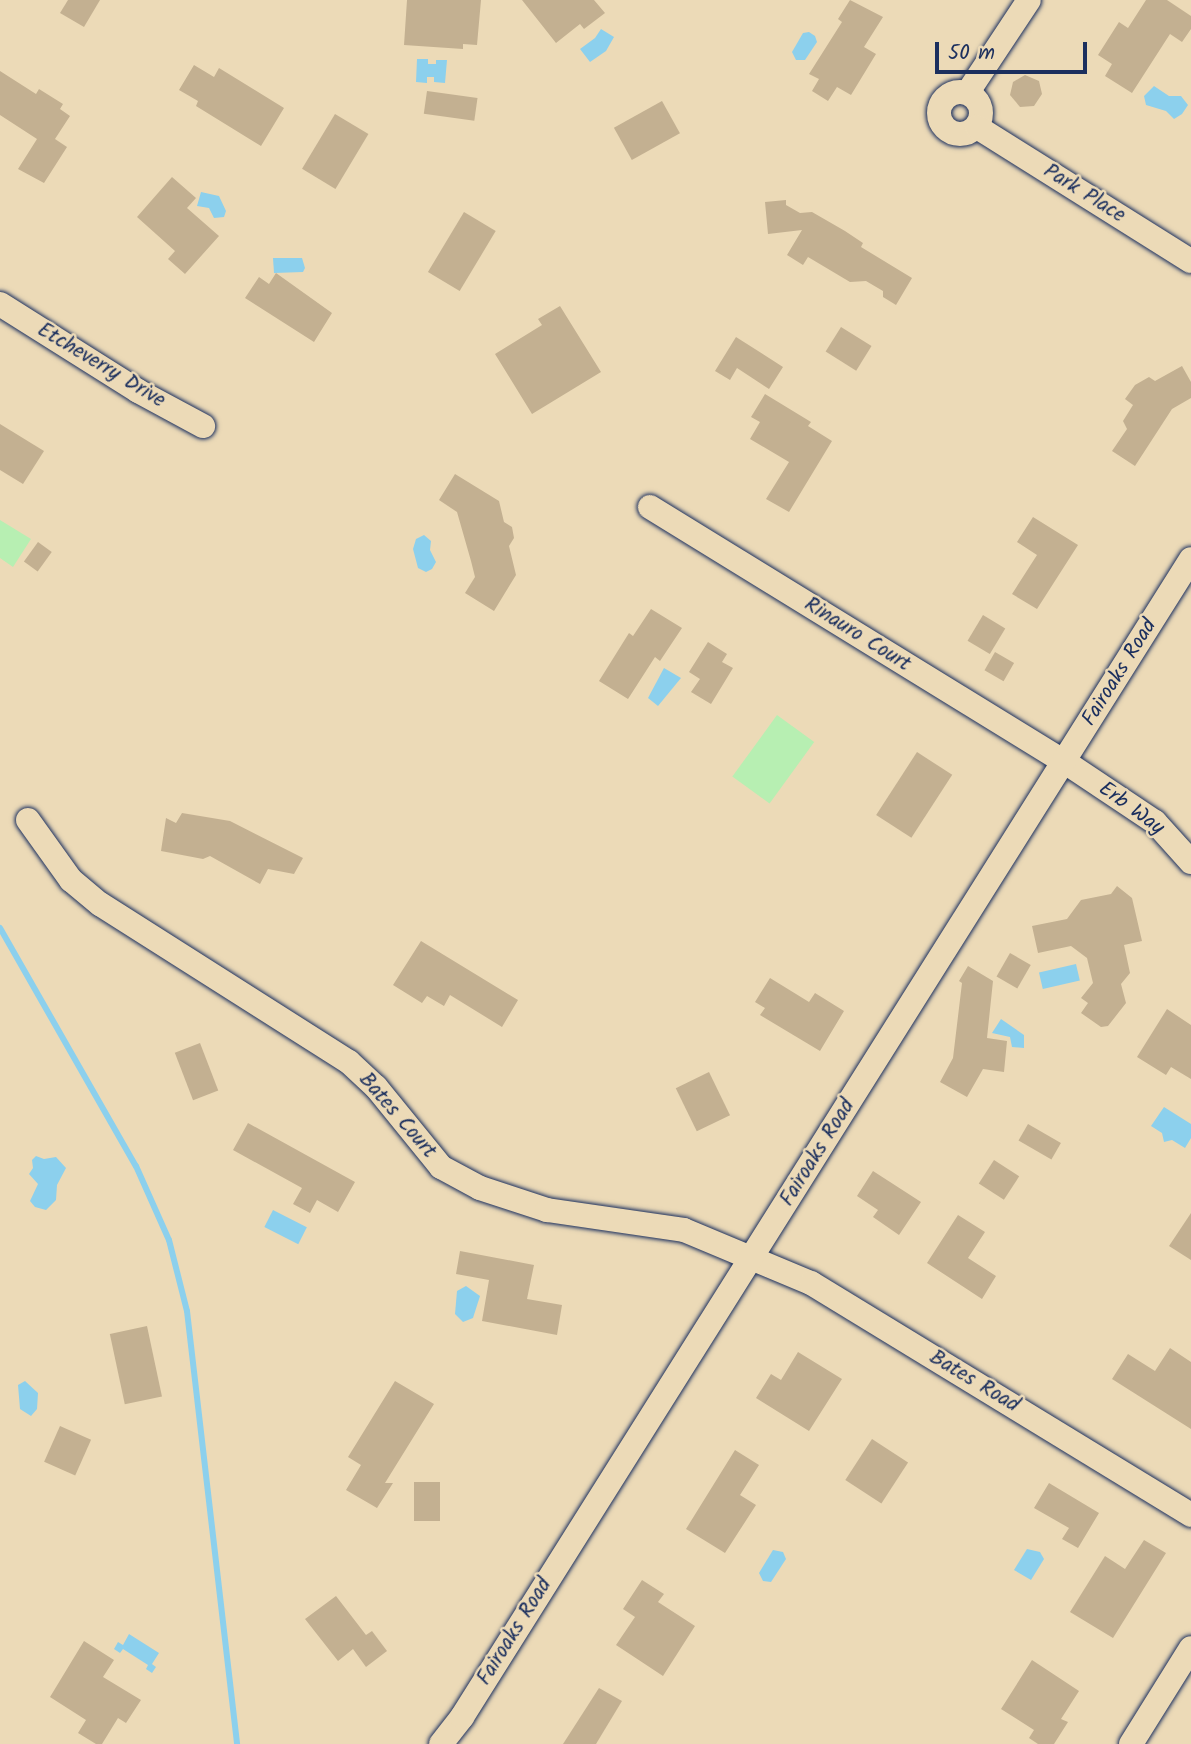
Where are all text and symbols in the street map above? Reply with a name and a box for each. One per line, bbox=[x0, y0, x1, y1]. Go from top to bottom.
scale bar bbox=[939, 28, 1091, 72]
text: 50 m bbox=[948, 37, 995, 70]
street label: Park Place bbox=[1038, 159, 1130, 229]
street label: Etcheverry Drive bbox=[32, 318, 170, 414]
street label: Rinauro Court bbox=[799, 592, 915, 678]
street label: Fairoaks Road bbox=[1077, 615, 1163, 731]
street label: Erb Way bbox=[1093, 777, 1169, 841]
street label: Bates Court bbox=[353, 1068, 441, 1164]
street label: Fairoaks Road bbox=[775, 1095, 861, 1211]
street label: Bates Road bbox=[925, 1345, 1023, 1419]
street label: Fairoaks Road bbox=[472, 1574, 558, 1690]

